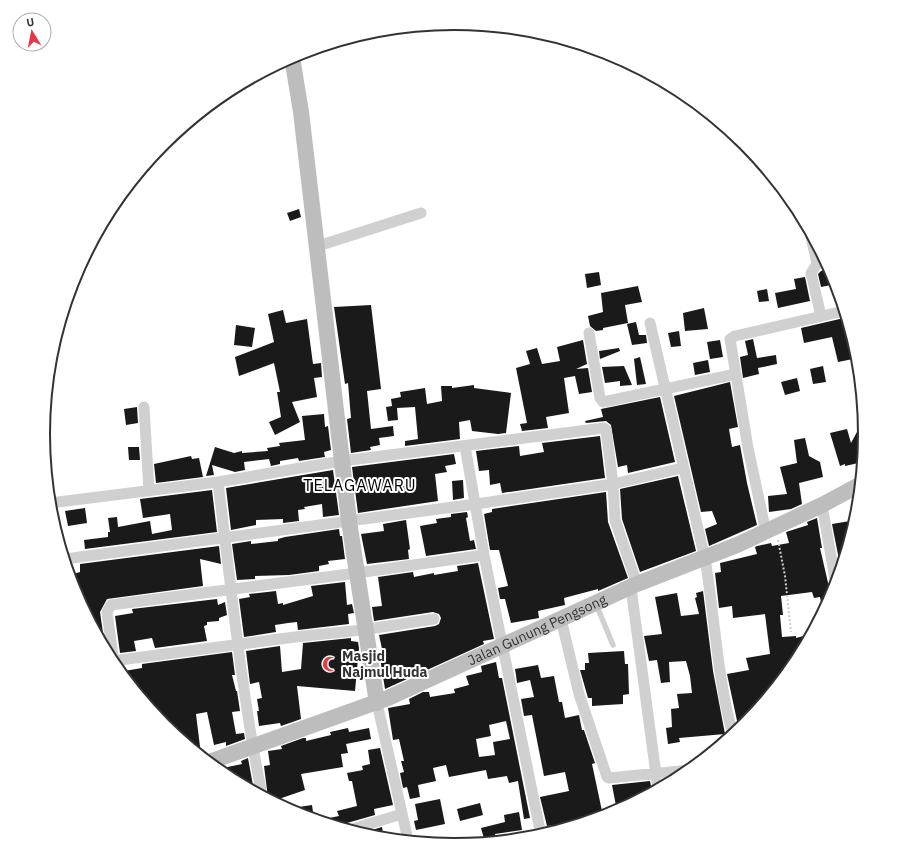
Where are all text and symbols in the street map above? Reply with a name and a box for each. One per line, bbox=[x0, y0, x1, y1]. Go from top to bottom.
north arrow bbox=[12, 12, 52, 52]
text: U bbox=[25, 15, 35, 30]
district label: TELAGAWARU bbox=[303, 475, 417, 495]
street label: Jalan Gunung Pengsong bbox=[465, 590, 610, 669]
place label: Masjid Najmul Huda bbox=[342, 647, 428, 681]
mosque icon: Masjid Najmul Huda bbox=[321, 655, 339, 673]

